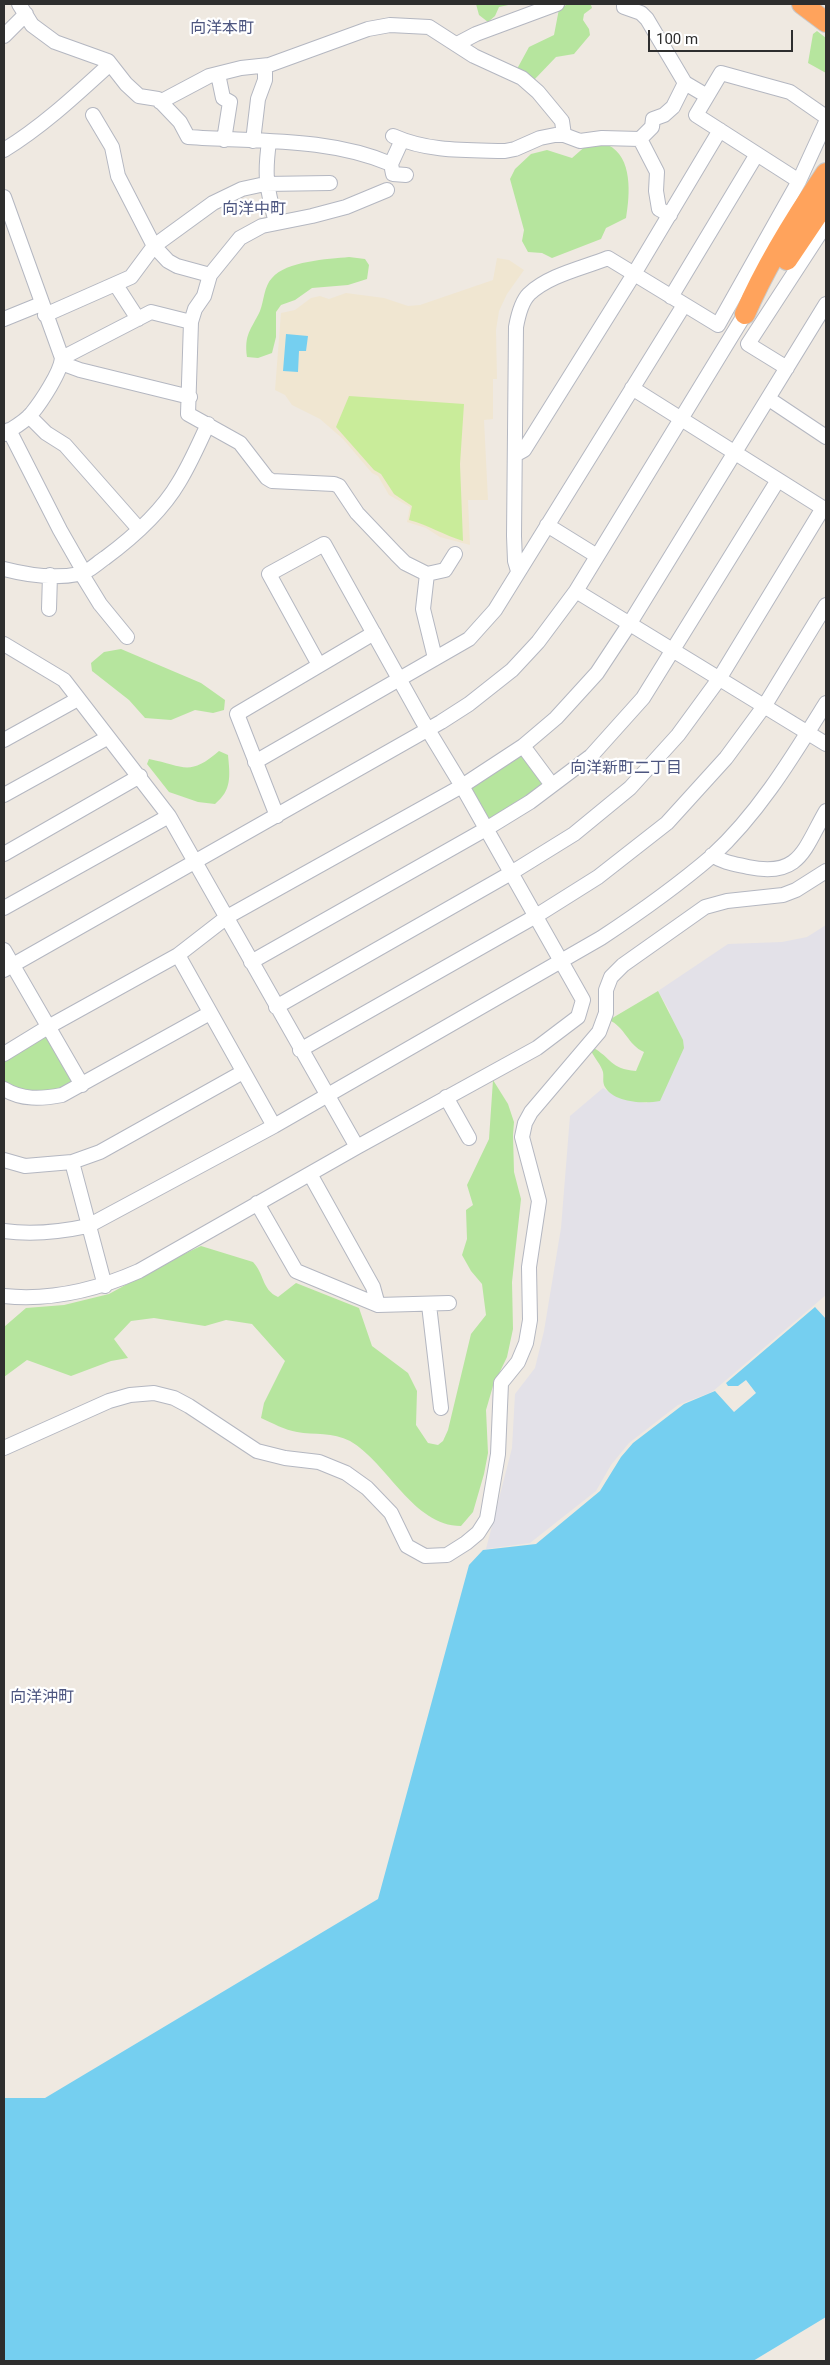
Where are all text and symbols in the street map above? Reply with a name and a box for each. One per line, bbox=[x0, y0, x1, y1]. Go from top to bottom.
district label: 向洋本町 bbox=[190, 19, 254, 39]
scale bar bbox=[650, 20, 795, 52]
text: 100 m bbox=[656, 30, 698, 48]
district label: 向洋中町 bbox=[222, 200, 286, 220]
district label: 向洋新町二丁目 bbox=[570, 759, 682, 779]
district label: 向洋沖町 bbox=[10, 1688, 74, 1708]

